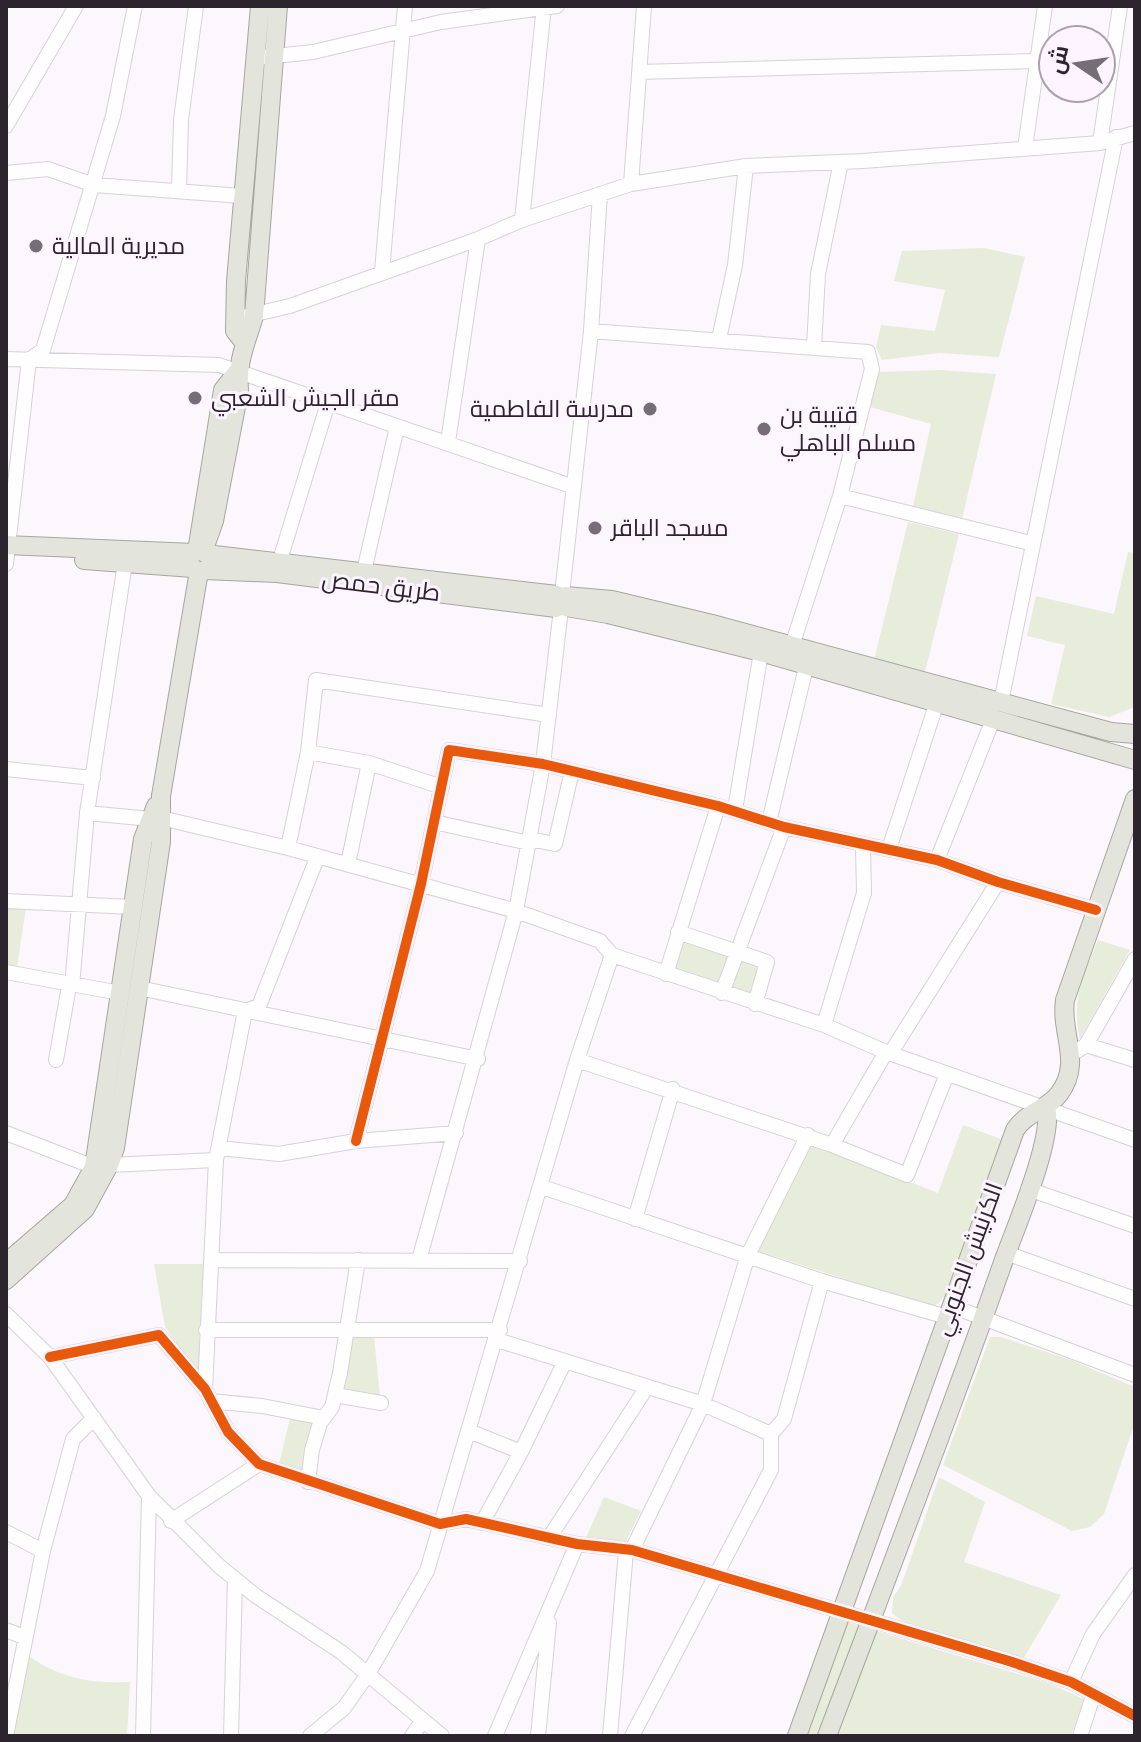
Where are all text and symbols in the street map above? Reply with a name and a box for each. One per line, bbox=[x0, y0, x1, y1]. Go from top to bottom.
north arrow bbox=[1037, 24, 1117, 104]
text: ش bbox=[1042, 43, 1074, 76]
place label: مديرية المالية bbox=[52, 231, 185, 261]
marker: مديرية المالية bbox=[27, 237, 45, 255]
place label: مقر الجيش الشعبي bbox=[211, 383, 400, 417]
marker: مقر الجيش الشعبي bbox=[186, 389, 204, 407]
place label: مدرسة الفاطمية bbox=[470, 394, 634, 424]
marker: مدرسة الفاطمية bbox=[641, 400, 659, 418]
place label: قتيبة بن مسلم الباهلي bbox=[780, 400, 916, 462]
marker: قتيبة بن مسلم الباهلي bbox=[755, 420, 773, 438]
place label: مسجد الباقر bbox=[609, 513, 729, 543]
marker: مسجد الباقر bbox=[586, 519, 604, 537]
street label: طريق حمص bbox=[320, 564, 442, 608]
street label: الكرنيش الجنوبي bbox=[926, 1178, 1013, 1341]

